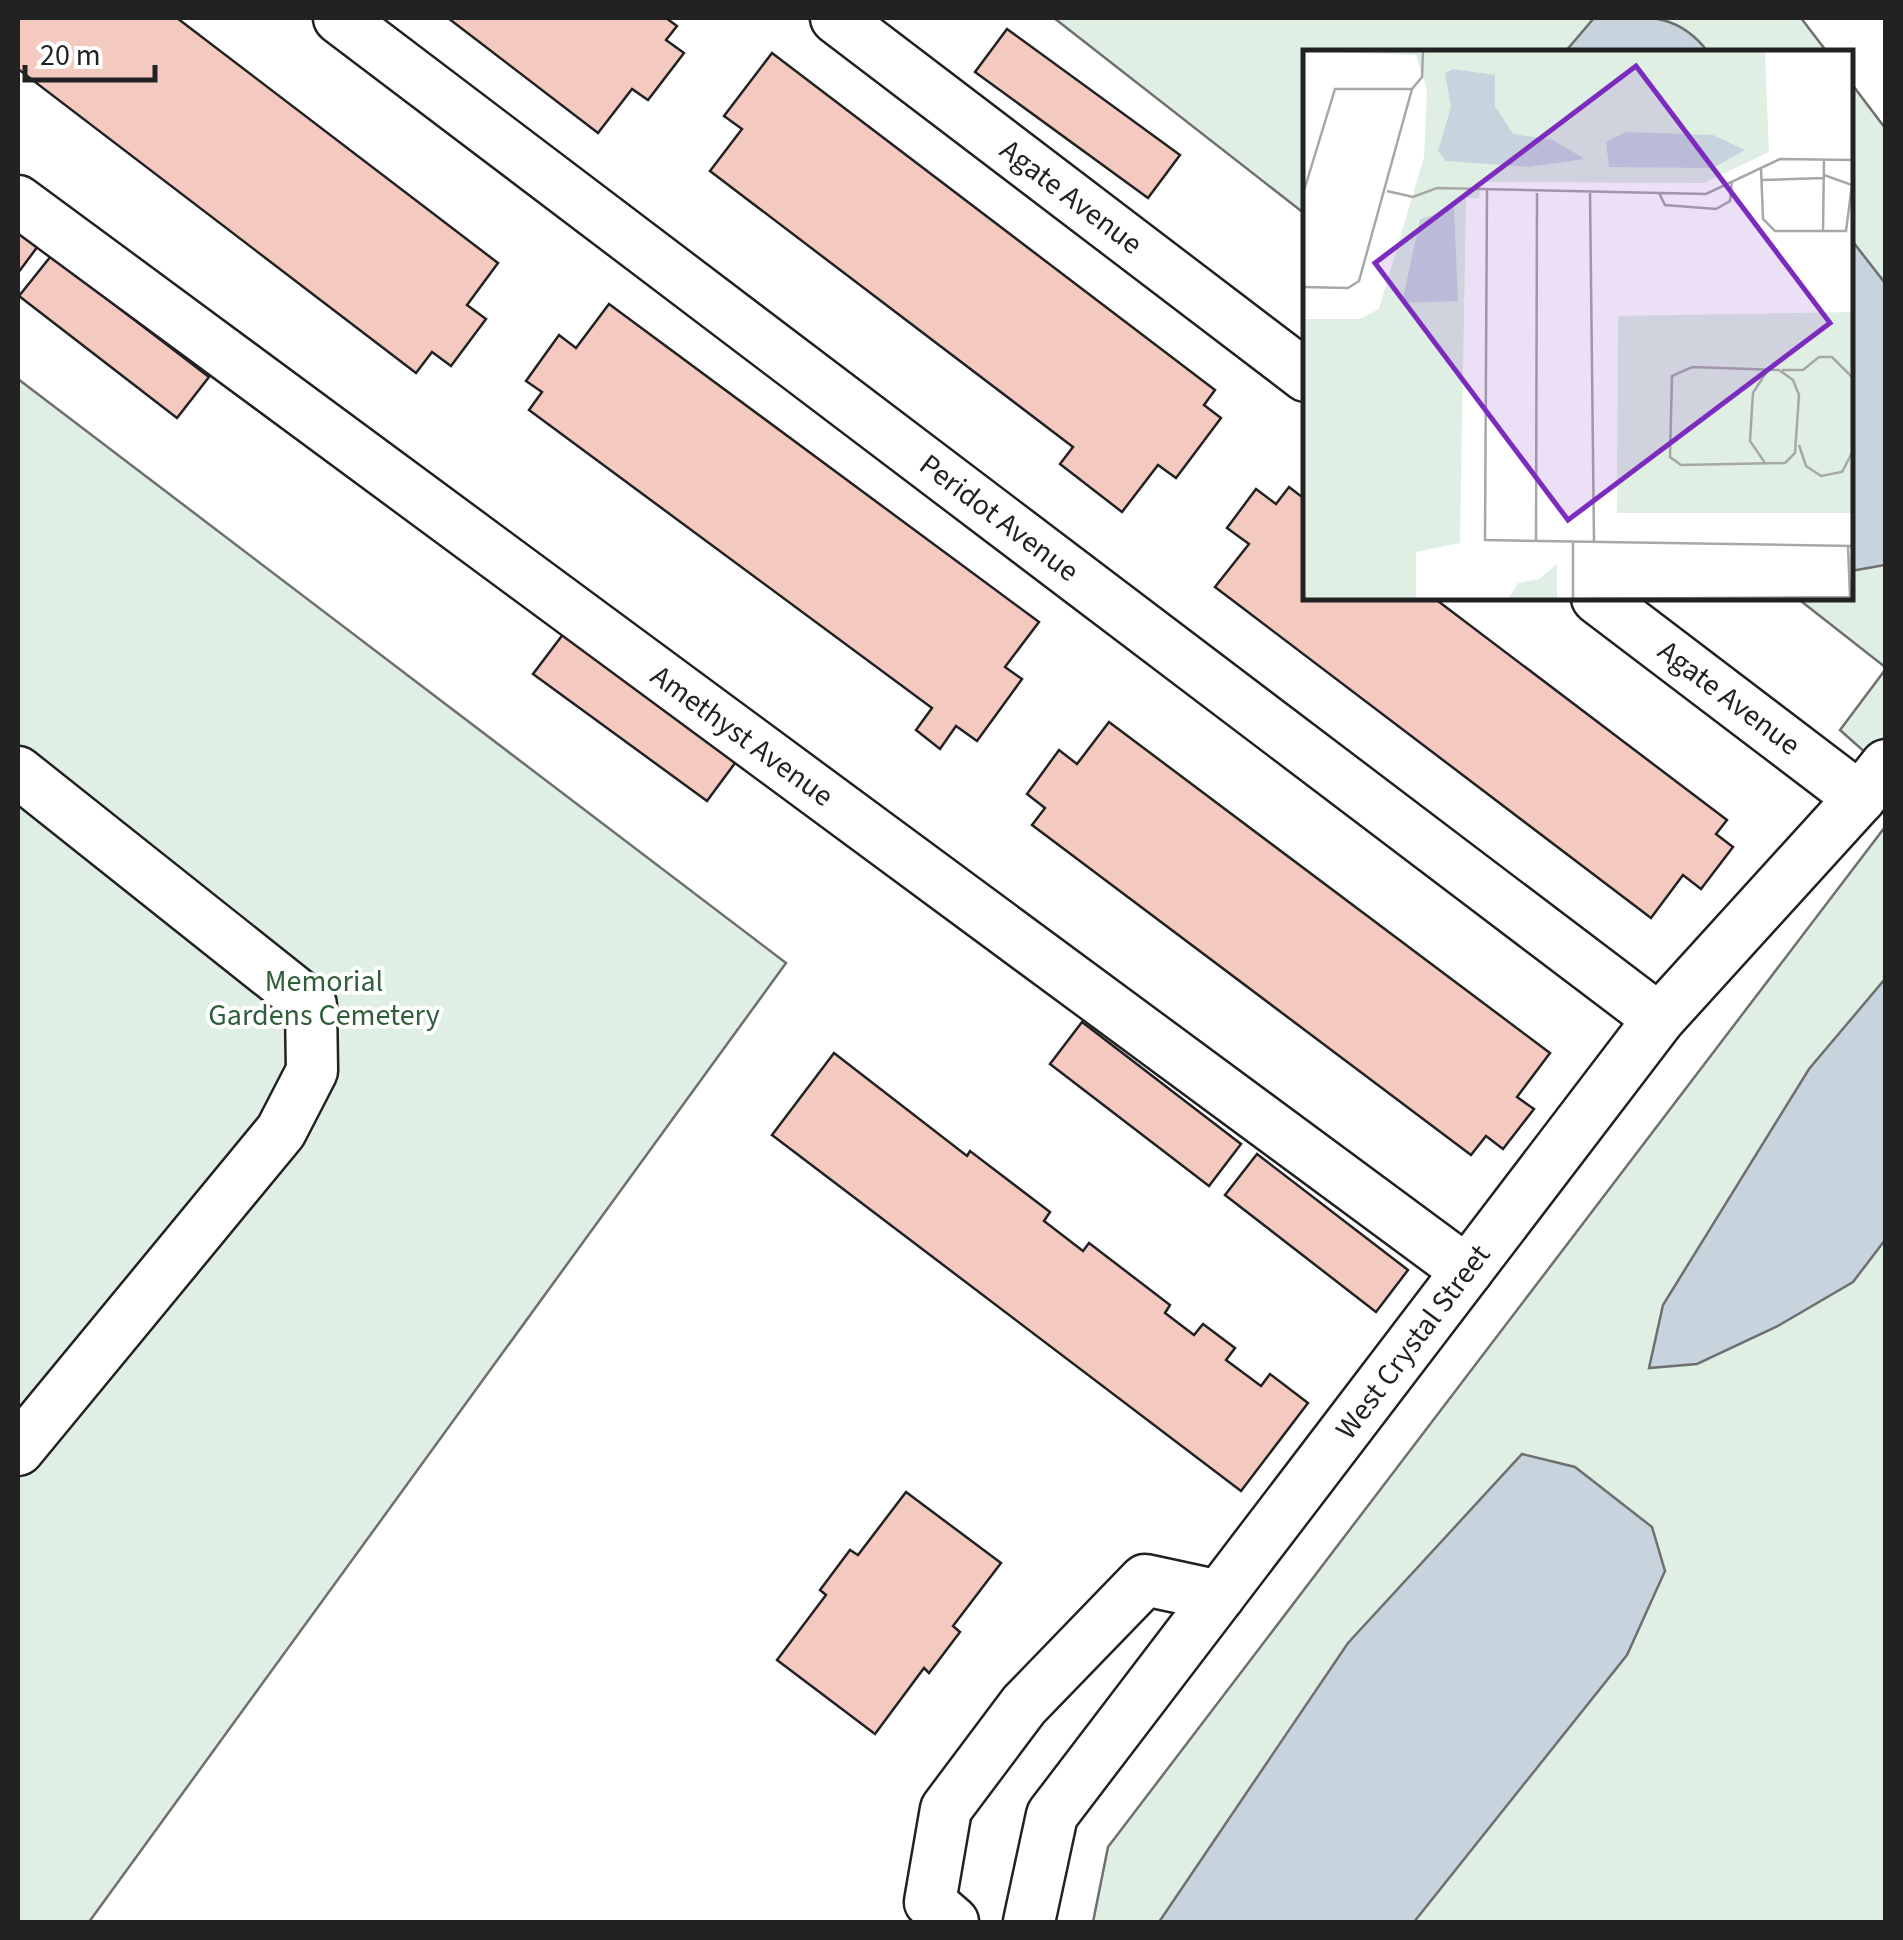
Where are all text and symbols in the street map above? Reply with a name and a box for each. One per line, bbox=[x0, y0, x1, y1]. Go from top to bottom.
scale bar bbox=[25, 20, 155, 82]
text: 20 m bbox=[40, 34, 101, 77]
inset map bbox=[1303, 50, 1853, 600]
street label: Agate Avenue bbox=[991, 129, 1151, 265]
street label: Peridot Avenue bbox=[910, 444, 1088, 592]
street label: Agate Avenue bbox=[1649, 630, 1809, 766]
street label: Amethyst Avenue bbox=[642, 655, 842, 817]
park label: Memorial Gardens Cemetery bbox=[208, 960, 440, 1037]
street label: West Crystal Street bbox=[1325, 1236, 1501, 1448]

